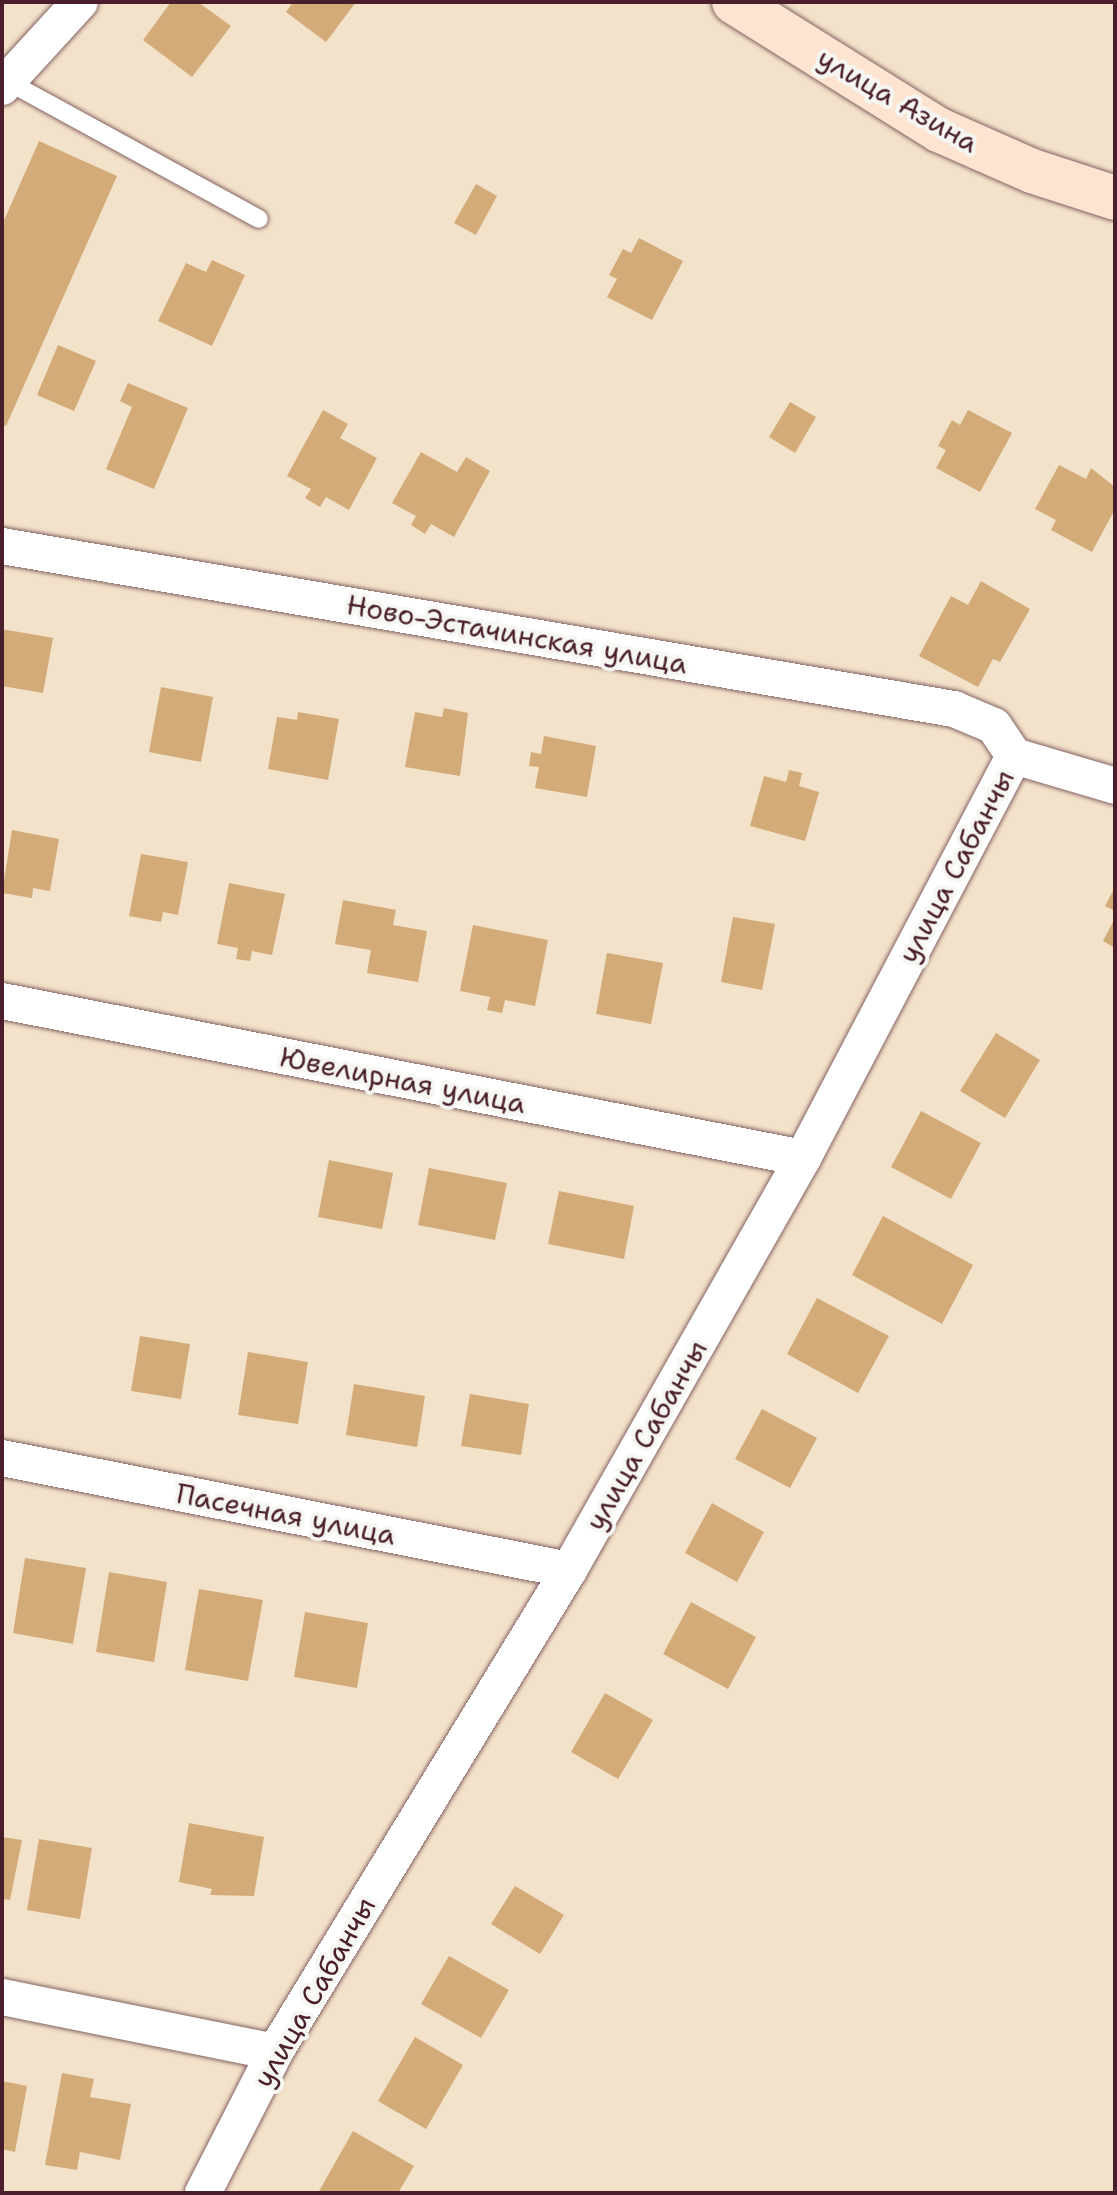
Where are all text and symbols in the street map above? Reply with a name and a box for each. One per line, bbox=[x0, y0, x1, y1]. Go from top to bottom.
street label: улица Азина bbox=[812, 41, 984, 159]
street label: Ново-Эстачинская улица bbox=[344, 587, 690, 681]
street label: улица Сабанчы bbox=[891, 764, 1021, 968]
street label: Ювелирная улица bbox=[277, 1040, 529, 1120]
street label: улица Сабанчы bbox=[578, 1334, 714, 1536]
street label: Пасечная улица bbox=[173, 1476, 399, 1552]
street label: улица Сабанчы bbox=[246, 1891, 382, 2093]

